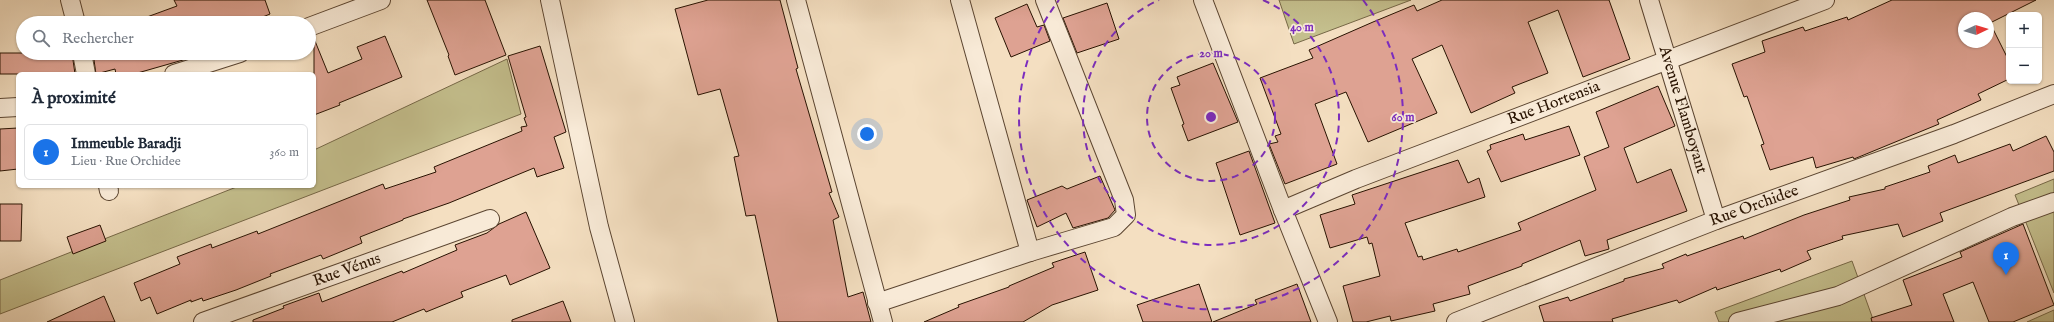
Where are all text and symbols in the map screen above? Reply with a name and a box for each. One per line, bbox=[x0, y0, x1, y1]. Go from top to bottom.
north arrow bbox=[1958, 12, 1994, 48]
map controls bbox=[2006, 12, 2042, 84]
button: + bbox=[2006, 12, 2042, 48]
search box bbox=[16, 16, 316, 60]
text: 40 m bbox=[1290, 20, 1315, 35]
icon: search bbox=[30, 27, 52, 49]
text: Rechercher bbox=[62, 29, 134, 48]
street label: Avenue Flamboyant bbox=[1653, 43, 1711, 176]
text: 20 m bbox=[1199, 46, 1223, 61]
button: − bbox=[2006, 48, 2042, 84]
street label: Rue Hortensia bbox=[1505, 77, 1603, 130]
text: À proximité bbox=[32, 88, 116, 109]
centre of rings bbox=[1204, 110, 1218, 124]
text: 60 m bbox=[1392, 110, 1415, 125]
your location bbox=[857, 124, 877, 144]
text: Immeuble Baradji bbox=[71, 134, 181, 153]
text: 1 bbox=[44, 144, 48, 161]
text: 360 m bbox=[269, 144, 299, 161]
text: Lieu · Rue Orchidee bbox=[71, 153, 181, 170]
street label: Rue Orchidee bbox=[1707, 181, 1802, 231]
pin: 1 bbox=[1993, 242, 2019, 275]
street label: Rue Vénus bbox=[310, 249, 384, 292]

